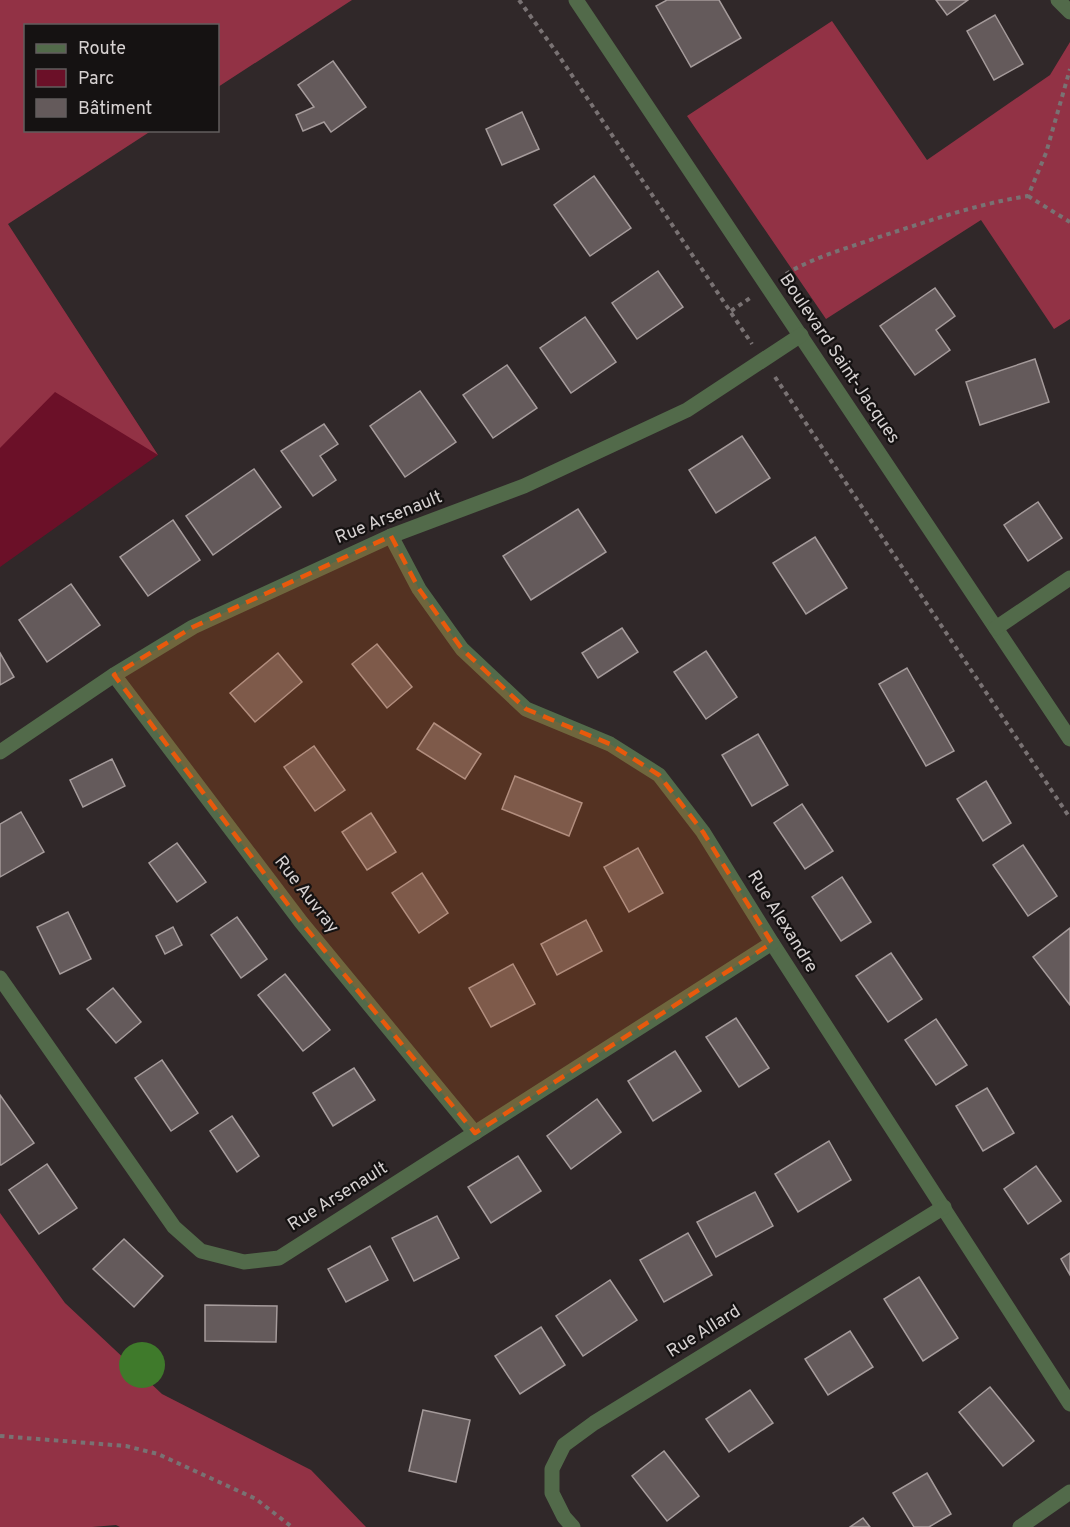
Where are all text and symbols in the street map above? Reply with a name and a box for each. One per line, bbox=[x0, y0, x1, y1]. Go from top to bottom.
legend bbox=[24, 24, 219, 132]
text: Route bbox=[78, 38, 126, 61]
text: Parc bbox=[78, 68, 114, 91]
text: Bâtiment bbox=[78, 98, 152, 121]
street label: Boulevard Saint-Jacques bbox=[774, 270, 904, 448]
street label: Rue Arsenault bbox=[332, 486, 446, 550]
street label: Rue Auvray bbox=[268, 852, 344, 938]
street label: Rue Alexandre bbox=[741, 867, 823, 977]
street label: Rue Arsenault bbox=[284, 1157, 392, 1237]
street label: Rue Allard bbox=[663, 1300, 745, 1364]

